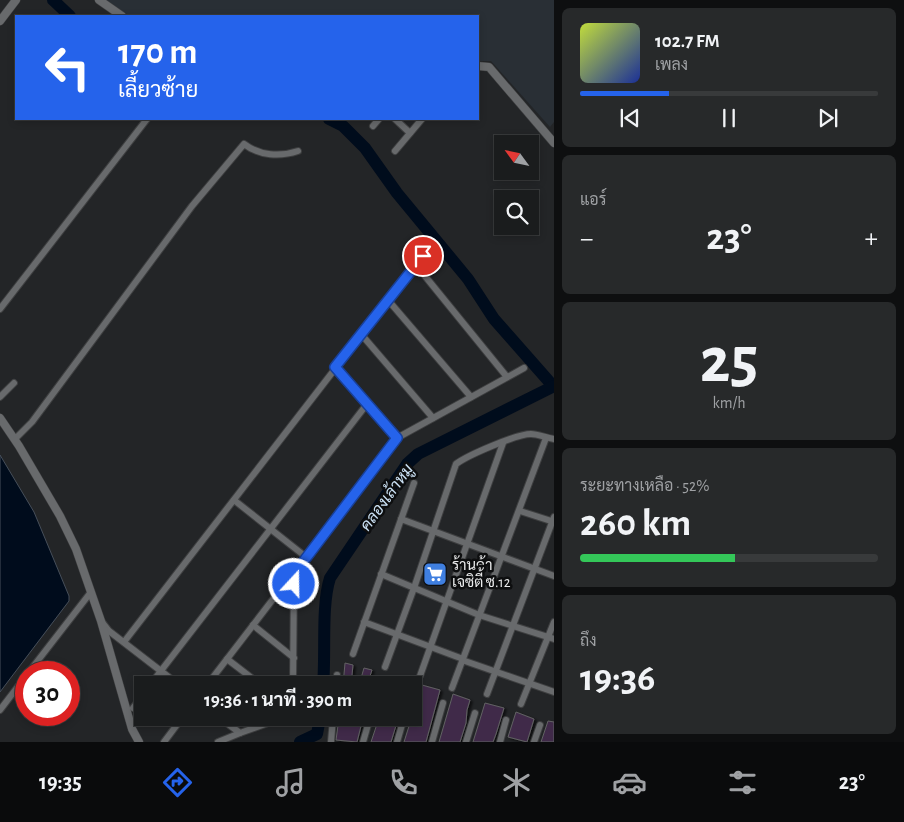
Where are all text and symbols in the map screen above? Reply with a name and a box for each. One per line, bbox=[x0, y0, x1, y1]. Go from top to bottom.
text: 102.7 FM bbox=[655, 32, 720, 51]
icon: left bbox=[35, 35, 100, 100]
text: 170 m bbox=[118, 35, 198, 70]
text: เพลง bbox=[655, 57, 688, 73]
text: เลี้ยวซ้าย bbox=[118, 79, 198, 101]
icon: previous bbox=[616, 104, 644, 132]
icon: pause bbox=[715, 104, 743, 132]
icon: next bbox=[814, 104, 842, 132]
north arrow bbox=[494, 135, 539, 180]
map controls bbox=[494, 135, 539, 235]
button: search bbox=[494, 190, 539, 235]
text: แอร์ bbox=[580, 192, 606, 208]
text: 23° bbox=[706, 219, 752, 257]
text: − bbox=[580, 225, 593, 253]
text: + bbox=[865, 225, 878, 253]
pin bbox=[402, 235, 444, 277]
icon: arrive bbox=[409, 242, 437, 270]
text: 25 bbox=[700, 329, 758, 394]
text: km/h bbox=[712, 395, 746, 411]
water label: คลองเล้าหมู bbox=[354, 459, 419, 535]
text: ระยะทางเหลือ · 52% bbox=[580, 478, 709, 494]
text: 260 km bbox=[580, 505, 691, 543]
place label: ร้านค้า เจซิตี้ ซ.12 bbox=[452, 555, 511, 590]
position arrow bbox=[267, 557, 319, 609]
supermarket icon: ร้านค้า เจซิตี้ ซ.12 bbox=[422, 561, 448, 587]
text: ถึง bbox=[580, 633, 597, 649]
text: 19:36 bbox=[580, 660, 655, 698]
speed limit sign: 30 bbox=[15, 661, 80, 726]
text: 19:36 · 1 นาที · 390 m bbox=[204, 691, 352, 710]
icon: directions bbox=[160, 765, 195, 800]
icon: music bbox=[273, 765, 308, 800]
icon: phone bbox=[386, 765, 421, 800]
icon: climate bbox=[499, 765, 534, 800]
icon: car bbox=[612, 765, 647, 800]
icon: filters bbox=[725, 765, 760, 800]
text: 19:35 bbox=[39, 771, 82, 793]
text: 23° bbox=[839, 771, 865, 793]

